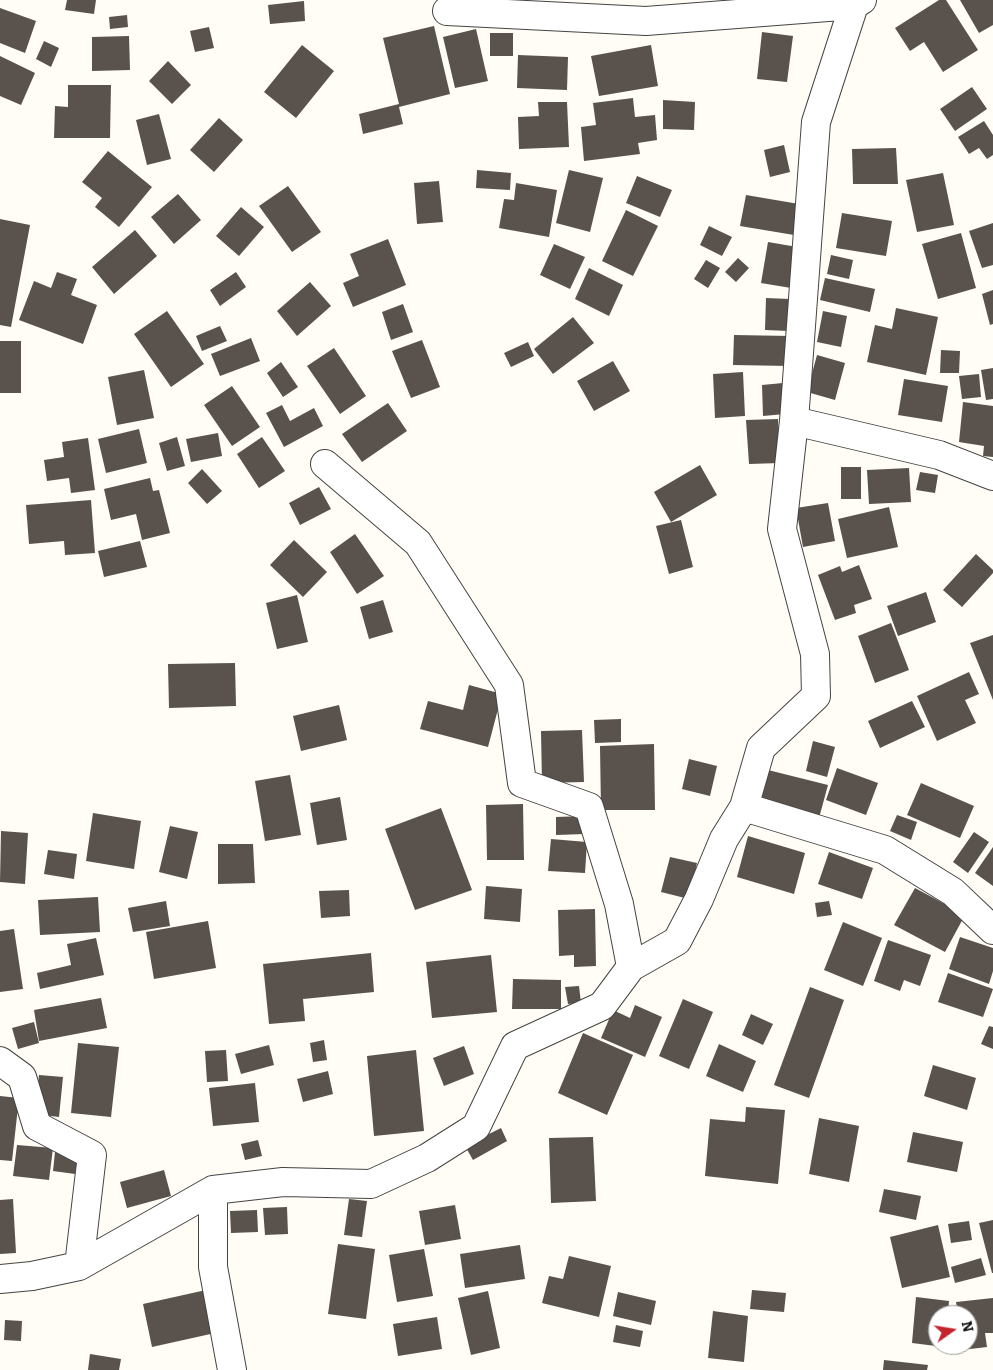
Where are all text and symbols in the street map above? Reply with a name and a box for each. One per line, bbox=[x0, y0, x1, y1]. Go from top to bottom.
north arrow bbox=[928, 1305, 978, 1355]
text: N bbox=[958, 1320, 977, 1334]

